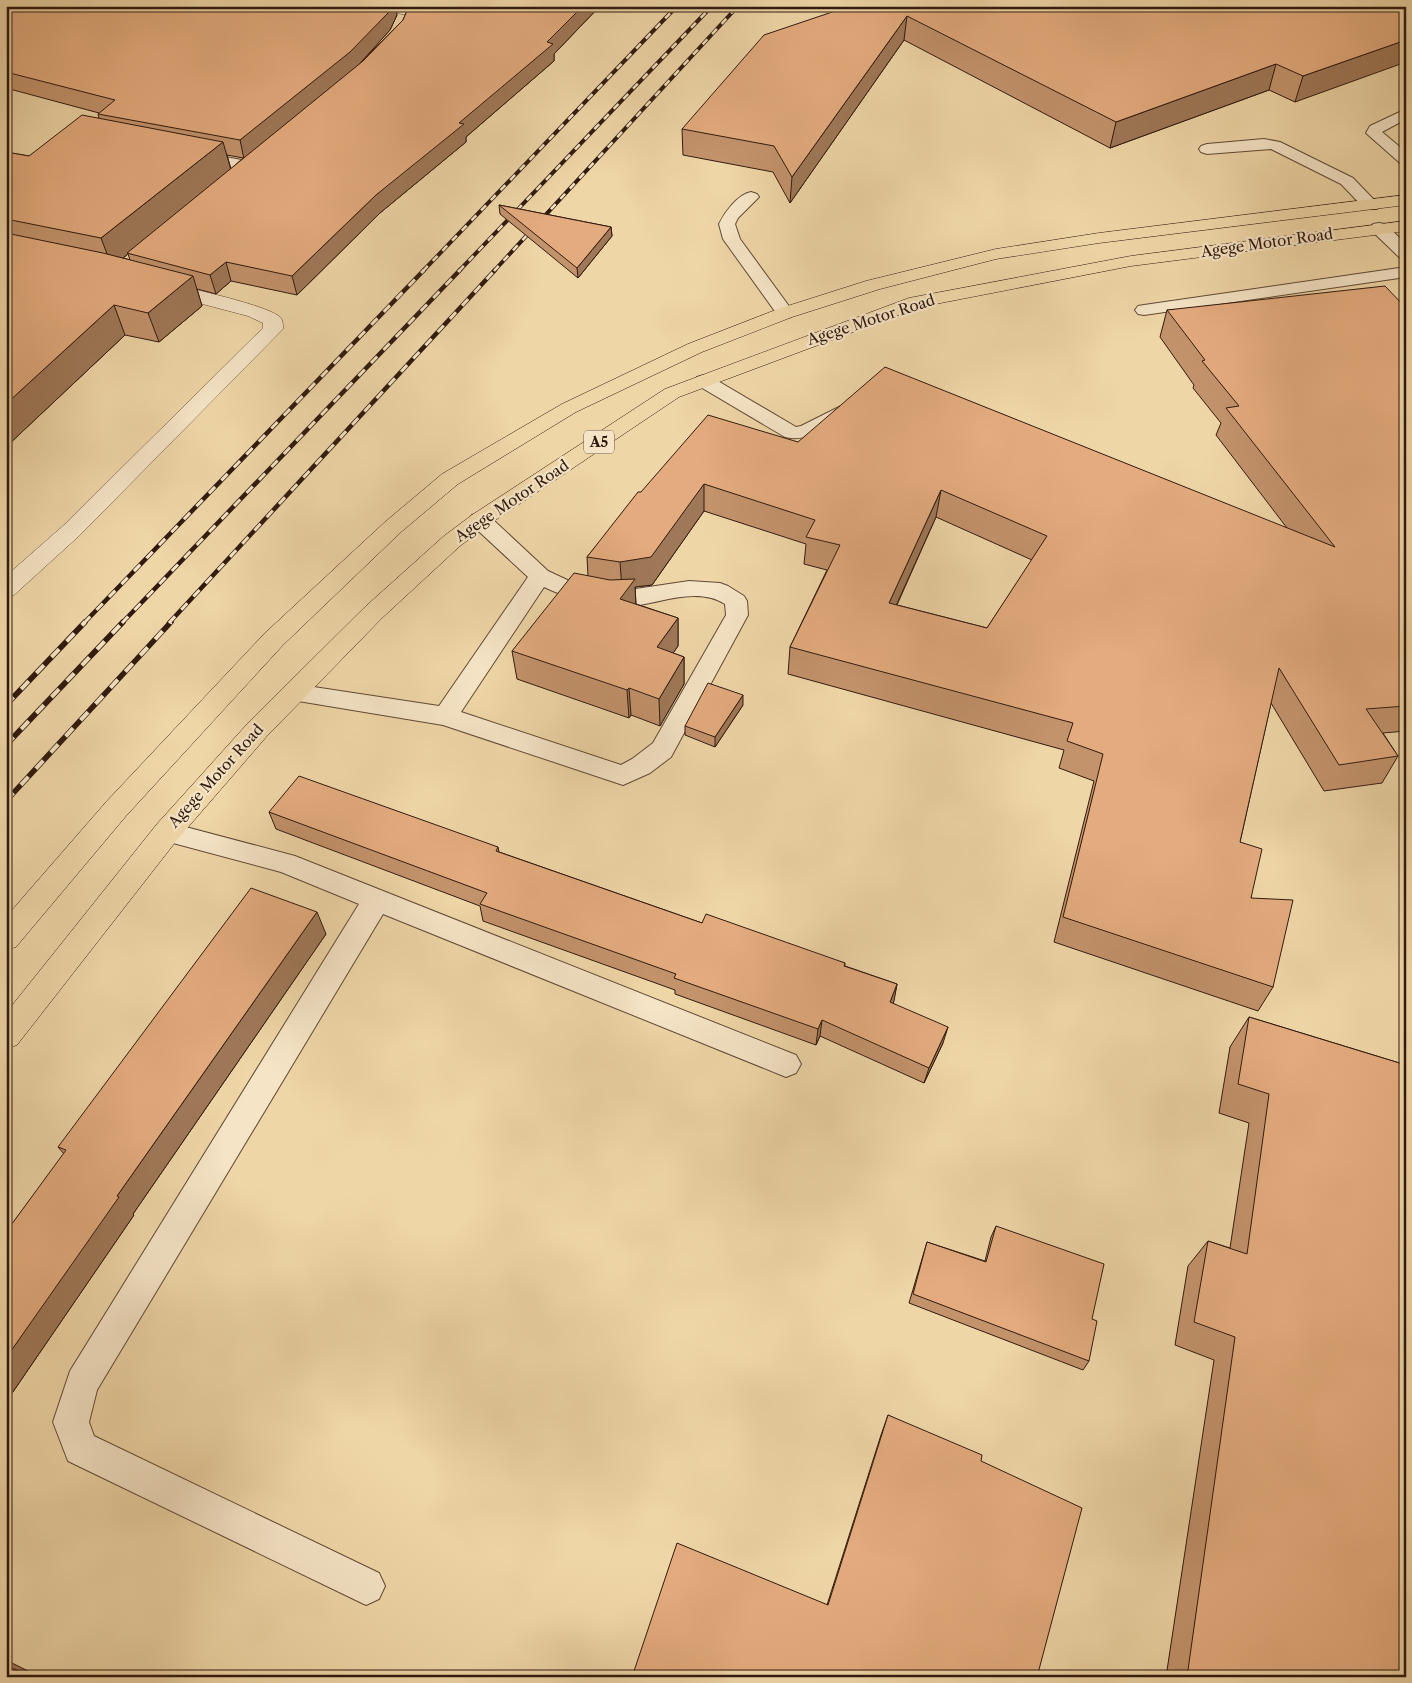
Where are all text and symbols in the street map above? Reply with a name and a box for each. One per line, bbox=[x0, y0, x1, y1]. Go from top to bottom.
street label: Agege Motor Road bbox=[1199, 224, 1334, 261]
street label: Agege Motor Road bbox=[804, 290, 937, 349]
road number: A5 bbox=[584, 431, 614, 454]
street label: Agege Motor Road bbox=[450, 455, 572, 546]
street label: Agege Motor Road bbox=[163, 720, 267, 832]

